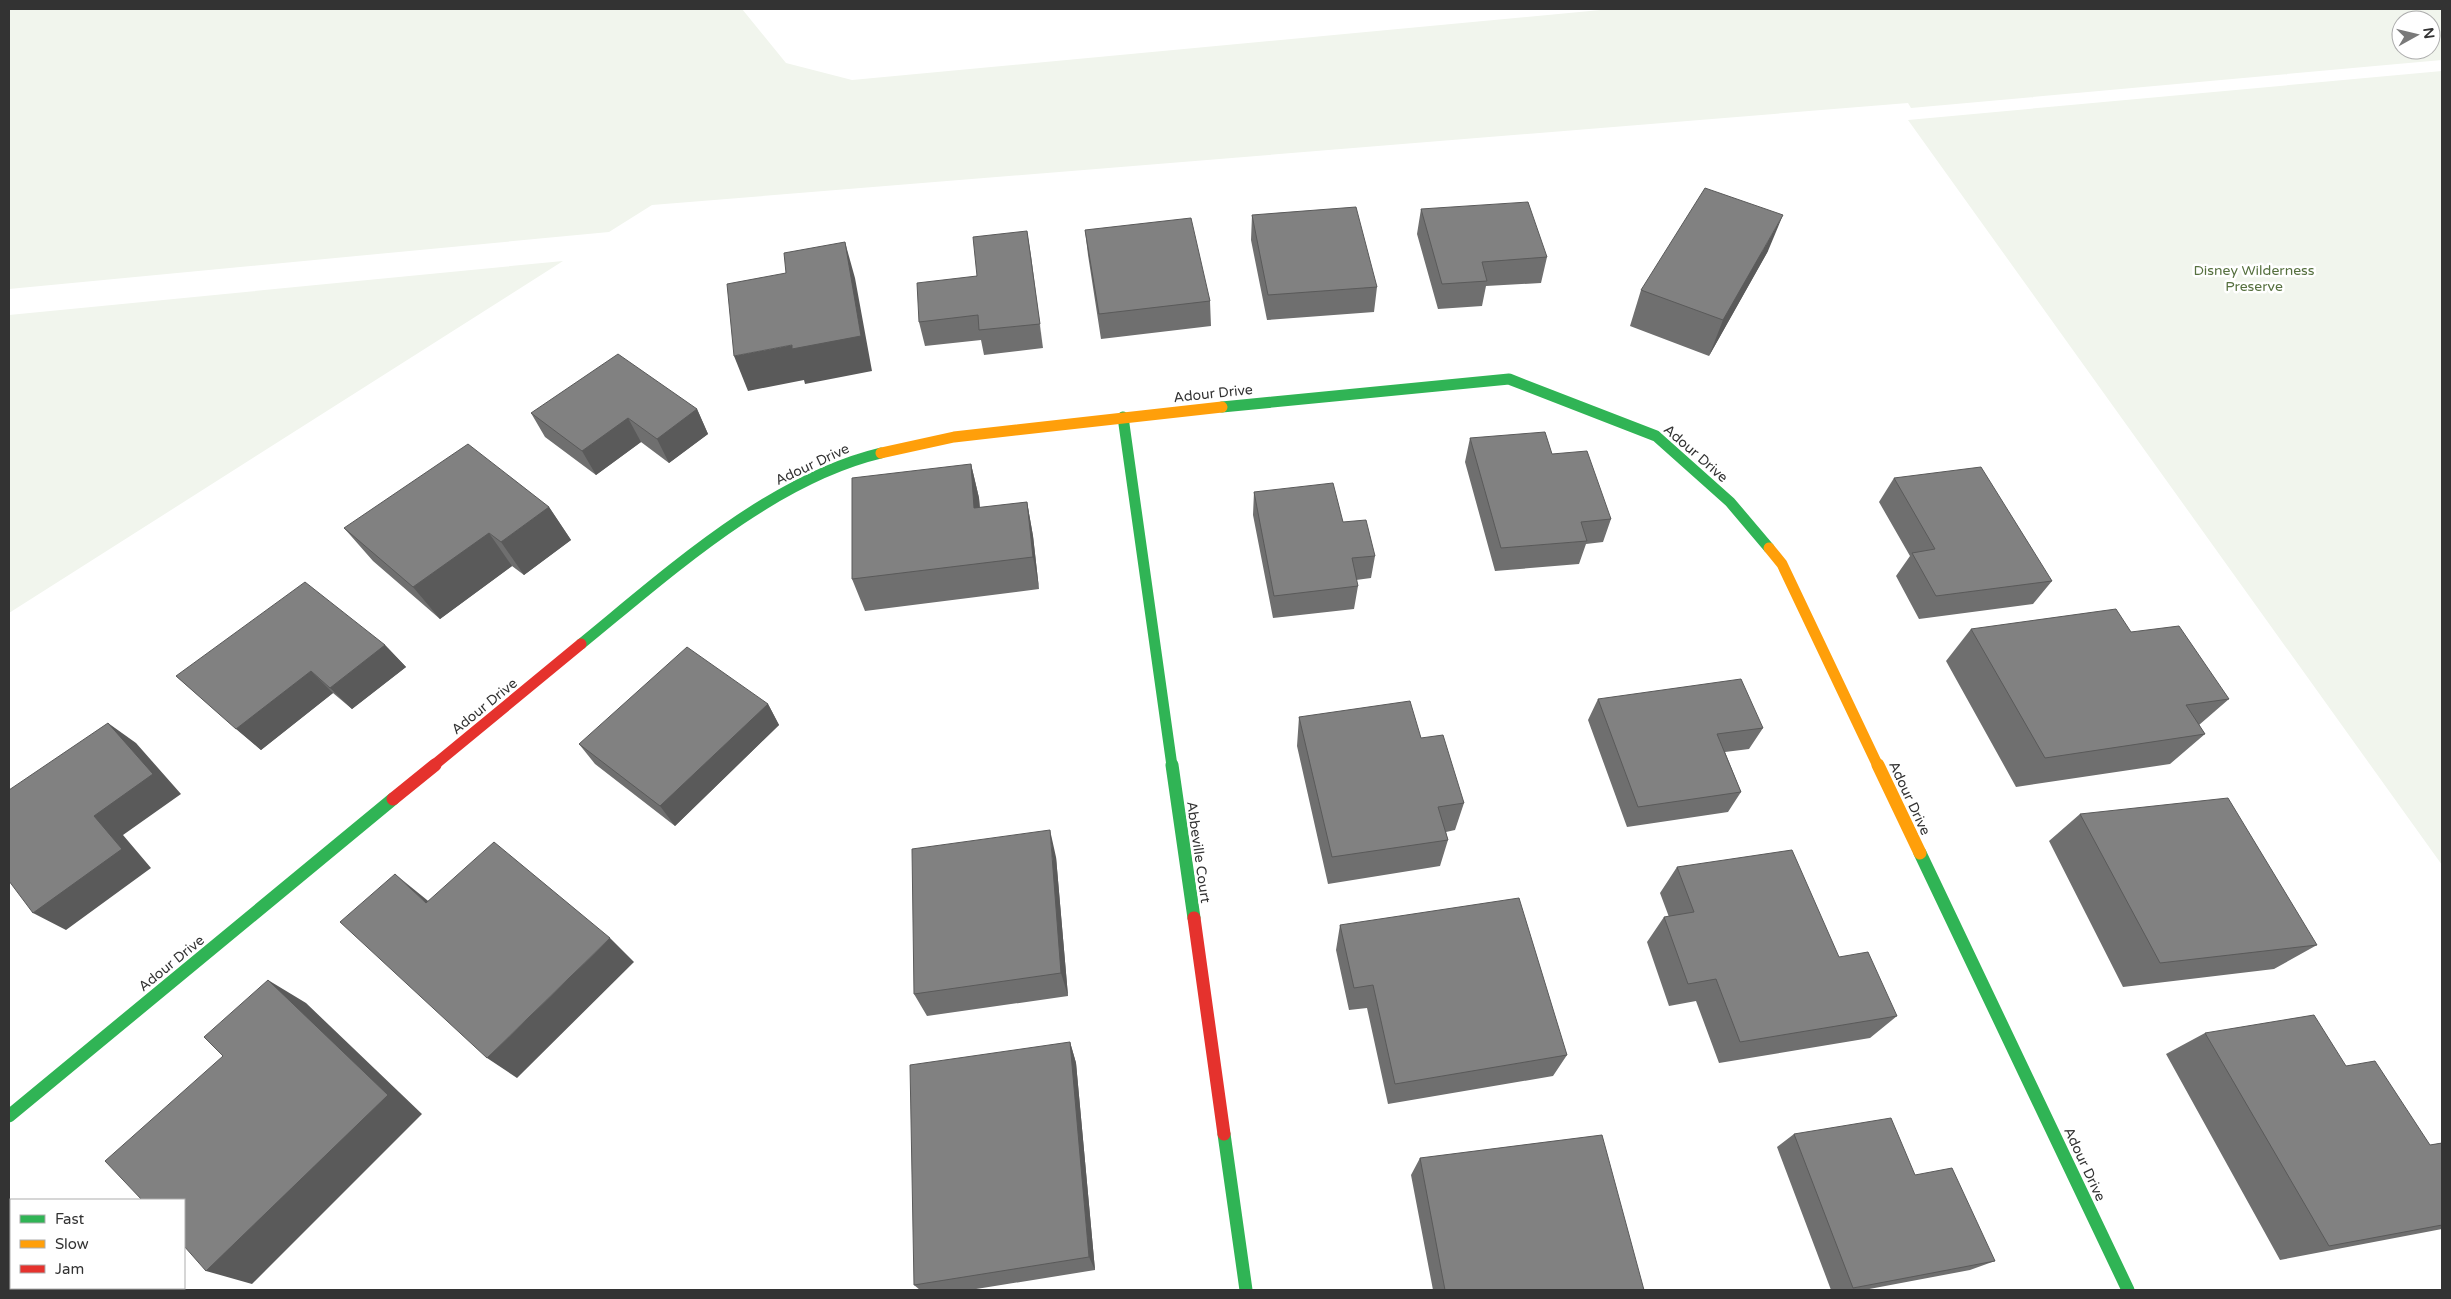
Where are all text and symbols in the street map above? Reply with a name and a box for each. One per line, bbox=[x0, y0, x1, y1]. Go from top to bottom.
north arrow bbox=[2391, 10, 2441, 60]
text: N bbox=[2419, 27, 2438, 40]
park label: Disney Wilderness Preserve bbox=[2193, 262, 2315, 295]
street label: Adour Drive bbox=[1173, 381, 1254, 406]
street label: Adour Drive bbox=[1660, 421, 1731, 486]
street label: Adour Drive bbox=[773, 440, 852, 489]
street label: Adour Drive bbox=[448, 675, 521, 738]
street label: Adour Drive bbox=[1885, 759, 1934, 838]
street label: Abbeville Court bbox=[1183, 800, 1214, 905]
street label: Adour Drive bbox=[135, 932, 208, 995]
street label: Adour Drive bbox=[2060, 1125, 2109, 1204]
legend bbox=[10, 1199, 185, 1289]
text: Fast bbox=[55, 1210, 85, 1228]
text: Slow bbox=[55, 1235, 89, 1253]
text: Jam bbox=[55, 1260, 84, 1278]

